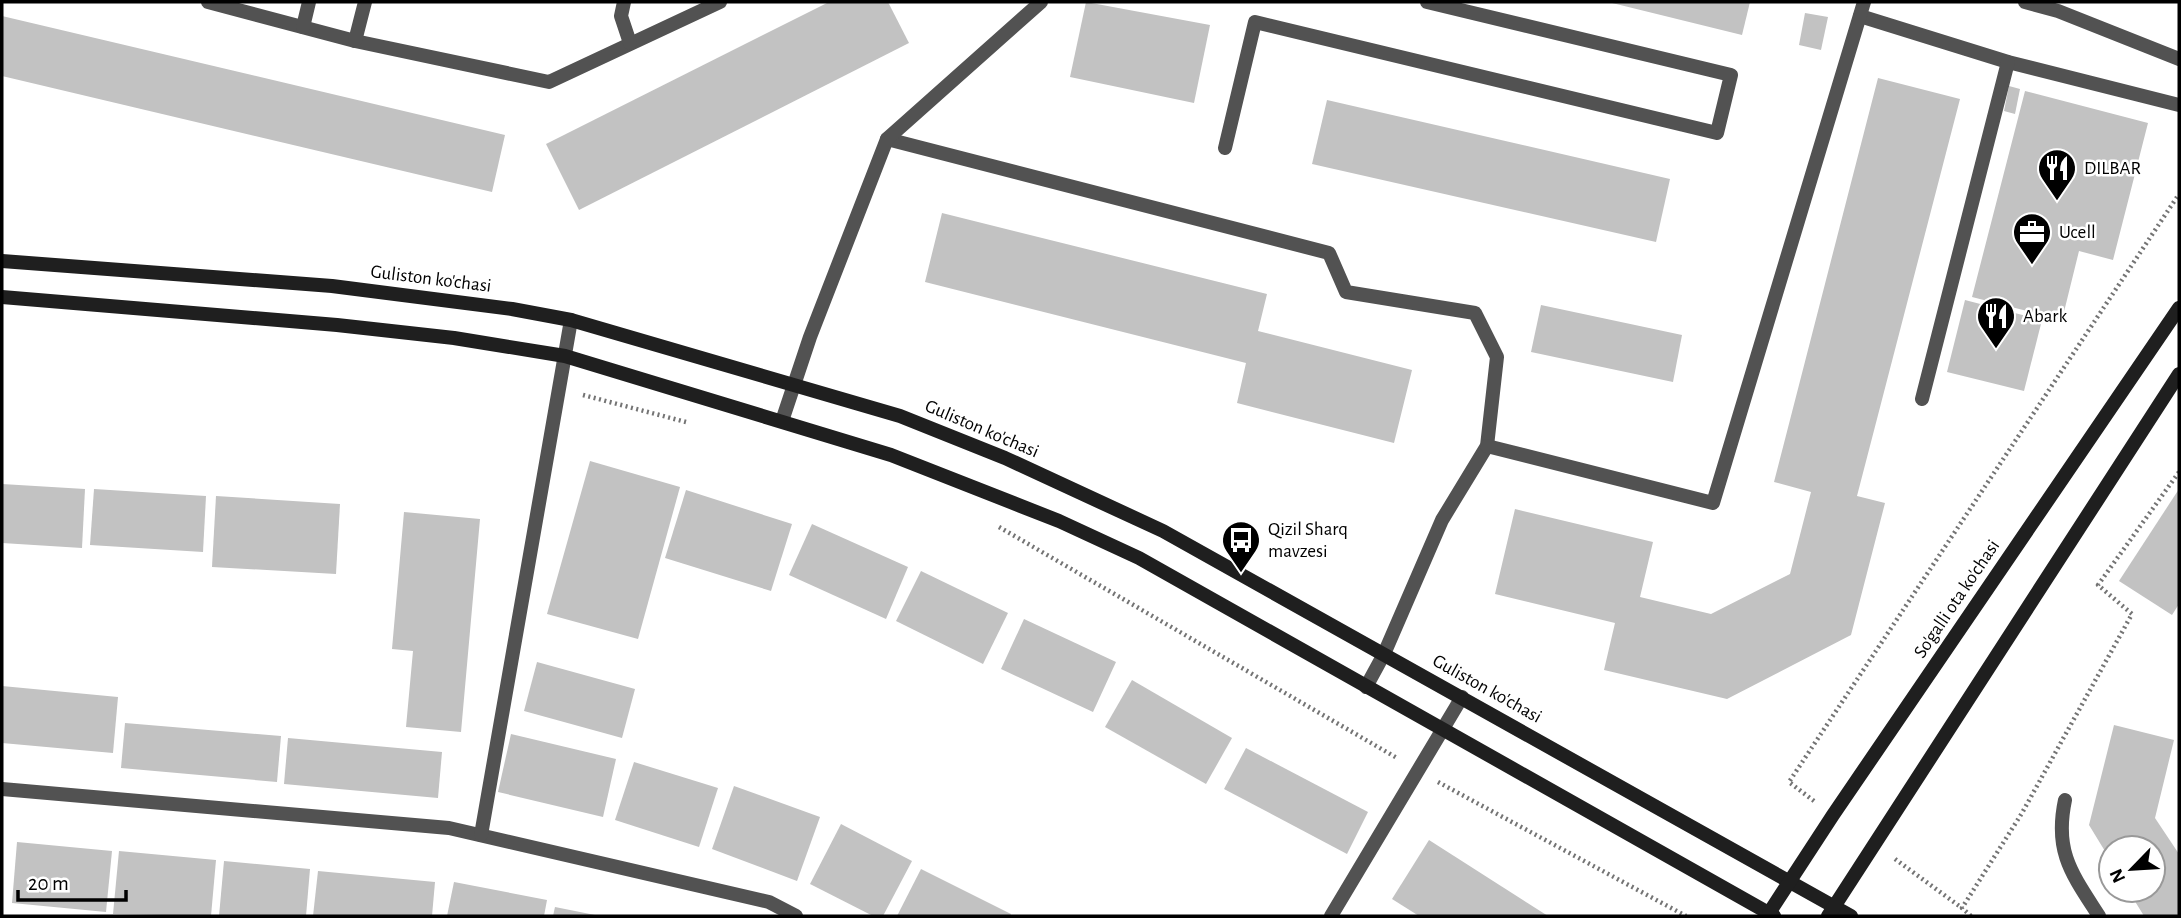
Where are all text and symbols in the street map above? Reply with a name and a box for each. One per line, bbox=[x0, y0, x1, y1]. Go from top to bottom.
restaurant icon: DILBAR bbox=[2036, 147, 2078, 202]
place label: DILBAR bbox=[2084, 159, 2141, 178]
office icon: Ucell bbox=[2011, 211, 2053, 266]
place label: Ucell bbox=[2059, 223, 2096, 242]
street label: Guliston ko'chasi bbox=[369, 262, 493, 296]
restaurant icon: Abark bbox=[1975, 295, 2017, 350]
place label: Abark bbox=[2023, 307, 2067, 326]
street label: Guliston ko'chasi bbox=[922, 396, 1042, 462]
bus stop icon: Qizil Sharq mavzesi bbox=[1220, 519, 1262, 574]
place label: Qizil Sharq mavzesi bbox=[1268, 520, 1348, 561]
street label: So'galli ota ko'chasi bbox=[1911, 537, 2003, 661]
street label: Guliston ko'chasi bbox=[1429, 651, 1545, 727]
north arrow bbox=[2097, 834, 2167, 904]
scale bar bbox=[18, 858, 126, 902]
text: N bbox=[2107, 866, 2129, 886]
text: 20 m bbox=[28, 873, 69, 894]

